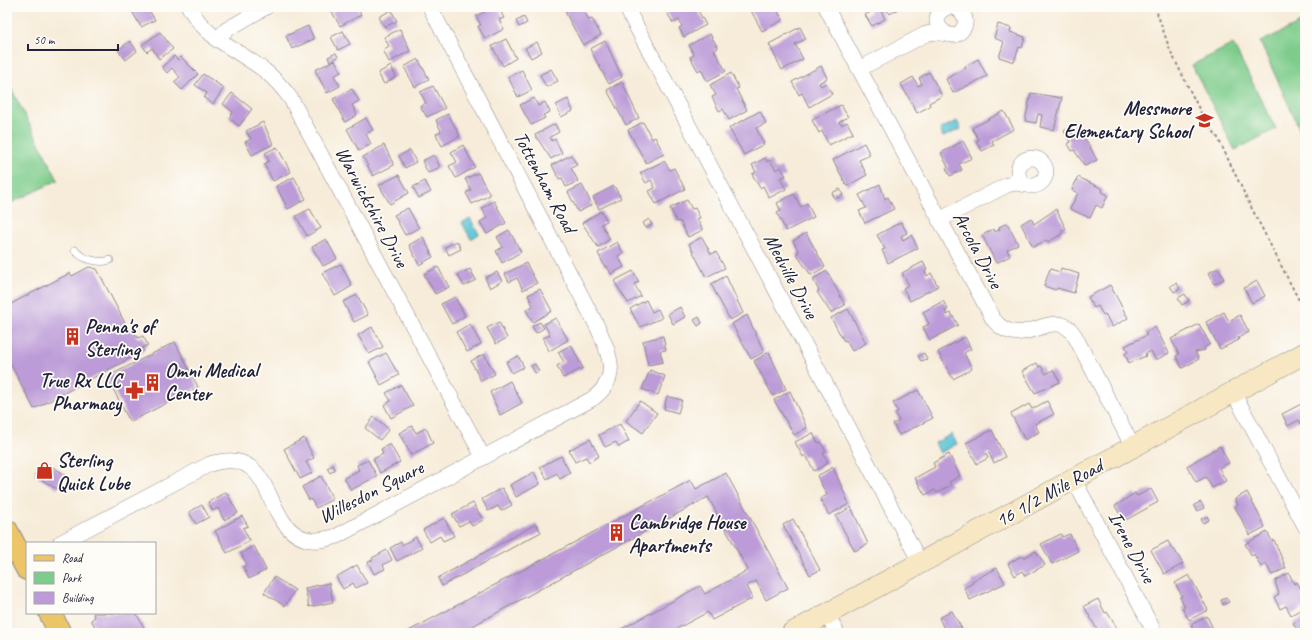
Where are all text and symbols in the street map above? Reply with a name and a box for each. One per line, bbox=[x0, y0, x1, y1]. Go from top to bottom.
scale bar bbox=[28, 26, 118, 52]
text: 50 m bbox=[34, 32, 56, 48]
place label: Messmore Elementary School bbox=[1064, 96, 1194, 144]
school or university icon: Messmore Elementary School bbox=[1194, 110, 1214, 130]
street label: Tottenham Road bbox=[508, 127, 584, 240]
street label: Warwickshire Drive bbox=[330, 142, 415, 273]
street label: Arcola Drive bbox=[947, 207, 1009, 294]
street label: Medville Drive bbox=[758, 229, 825, 324]
place label: Penna's of Sterling bbox=[85, 314, 160, 362]
building icon: Penna's of Sterling bbox=[62, 327, 82, 347]
place label: Omni Medical Center bbox=[165, 358, 261, 406]
place label: True Rx LLC Pharmacy bbox=[40, 368, 124, 417]
building icon: Omni Medical Center bbox=[142, 372, 162, 392]
pharmacy icon: True Rx LLC Pharmacy bbox=[124, 381, 144, 401]
place label: Sterling Quick Lube bbox=[57, 448, 132, 496]
street label: 16 1/2 Mile Road bbox=[991, 452, 1110, 533]
street label: Willesdon Square bbox=[315, 454, 429, 529]
shop icon: Sterling Quick Lube bbox=[34, 461, 54, 481]
street label: Irene Drive bbox=[1103, 507, 1162, 588]
place label: Cambridge House Apartments bbox=[629, 510, 747, 558]
building icon: Cambridge House Apartments bbox=[606, 523, 626, 543]
legend bbox=[26, 542, 156, 614]
text: Road bbox=[62, 550, 84, 566]
text: Park bbox=[62, 570, 83, 586]
text: Building bbox=[62, 590, 94, 606]

